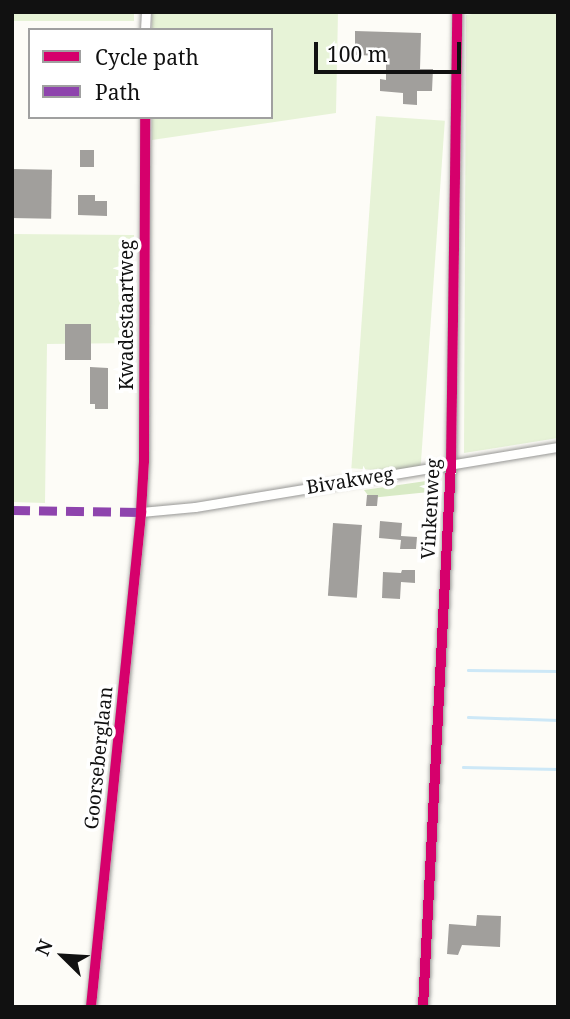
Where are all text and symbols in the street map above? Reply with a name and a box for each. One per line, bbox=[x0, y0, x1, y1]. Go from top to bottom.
legend bbox=[28, 28, 273, 119]
scale bar bbox=[318, 28, 465, 72]
text: 100 m bbox=[327, 40, 388, 68]
text: Cycle path bbox=[95, 43, 199, 71]
text: Path bbox=[95, 78, 140, 106]
street label: Kwadestaartweg bbox=[116, 240, 138, 390]
street label: Vinkenweg bbox=[417, 458, 445, 560]
street label: Bivakweg bbox=[305, 463, 395, 499]
street label: Goorseberglaan bbox=[80, 685, 118, 831]
north arrow bbox=[28, 921, 98, 991]
text: N bbox=[29, 935, 59, 960]

